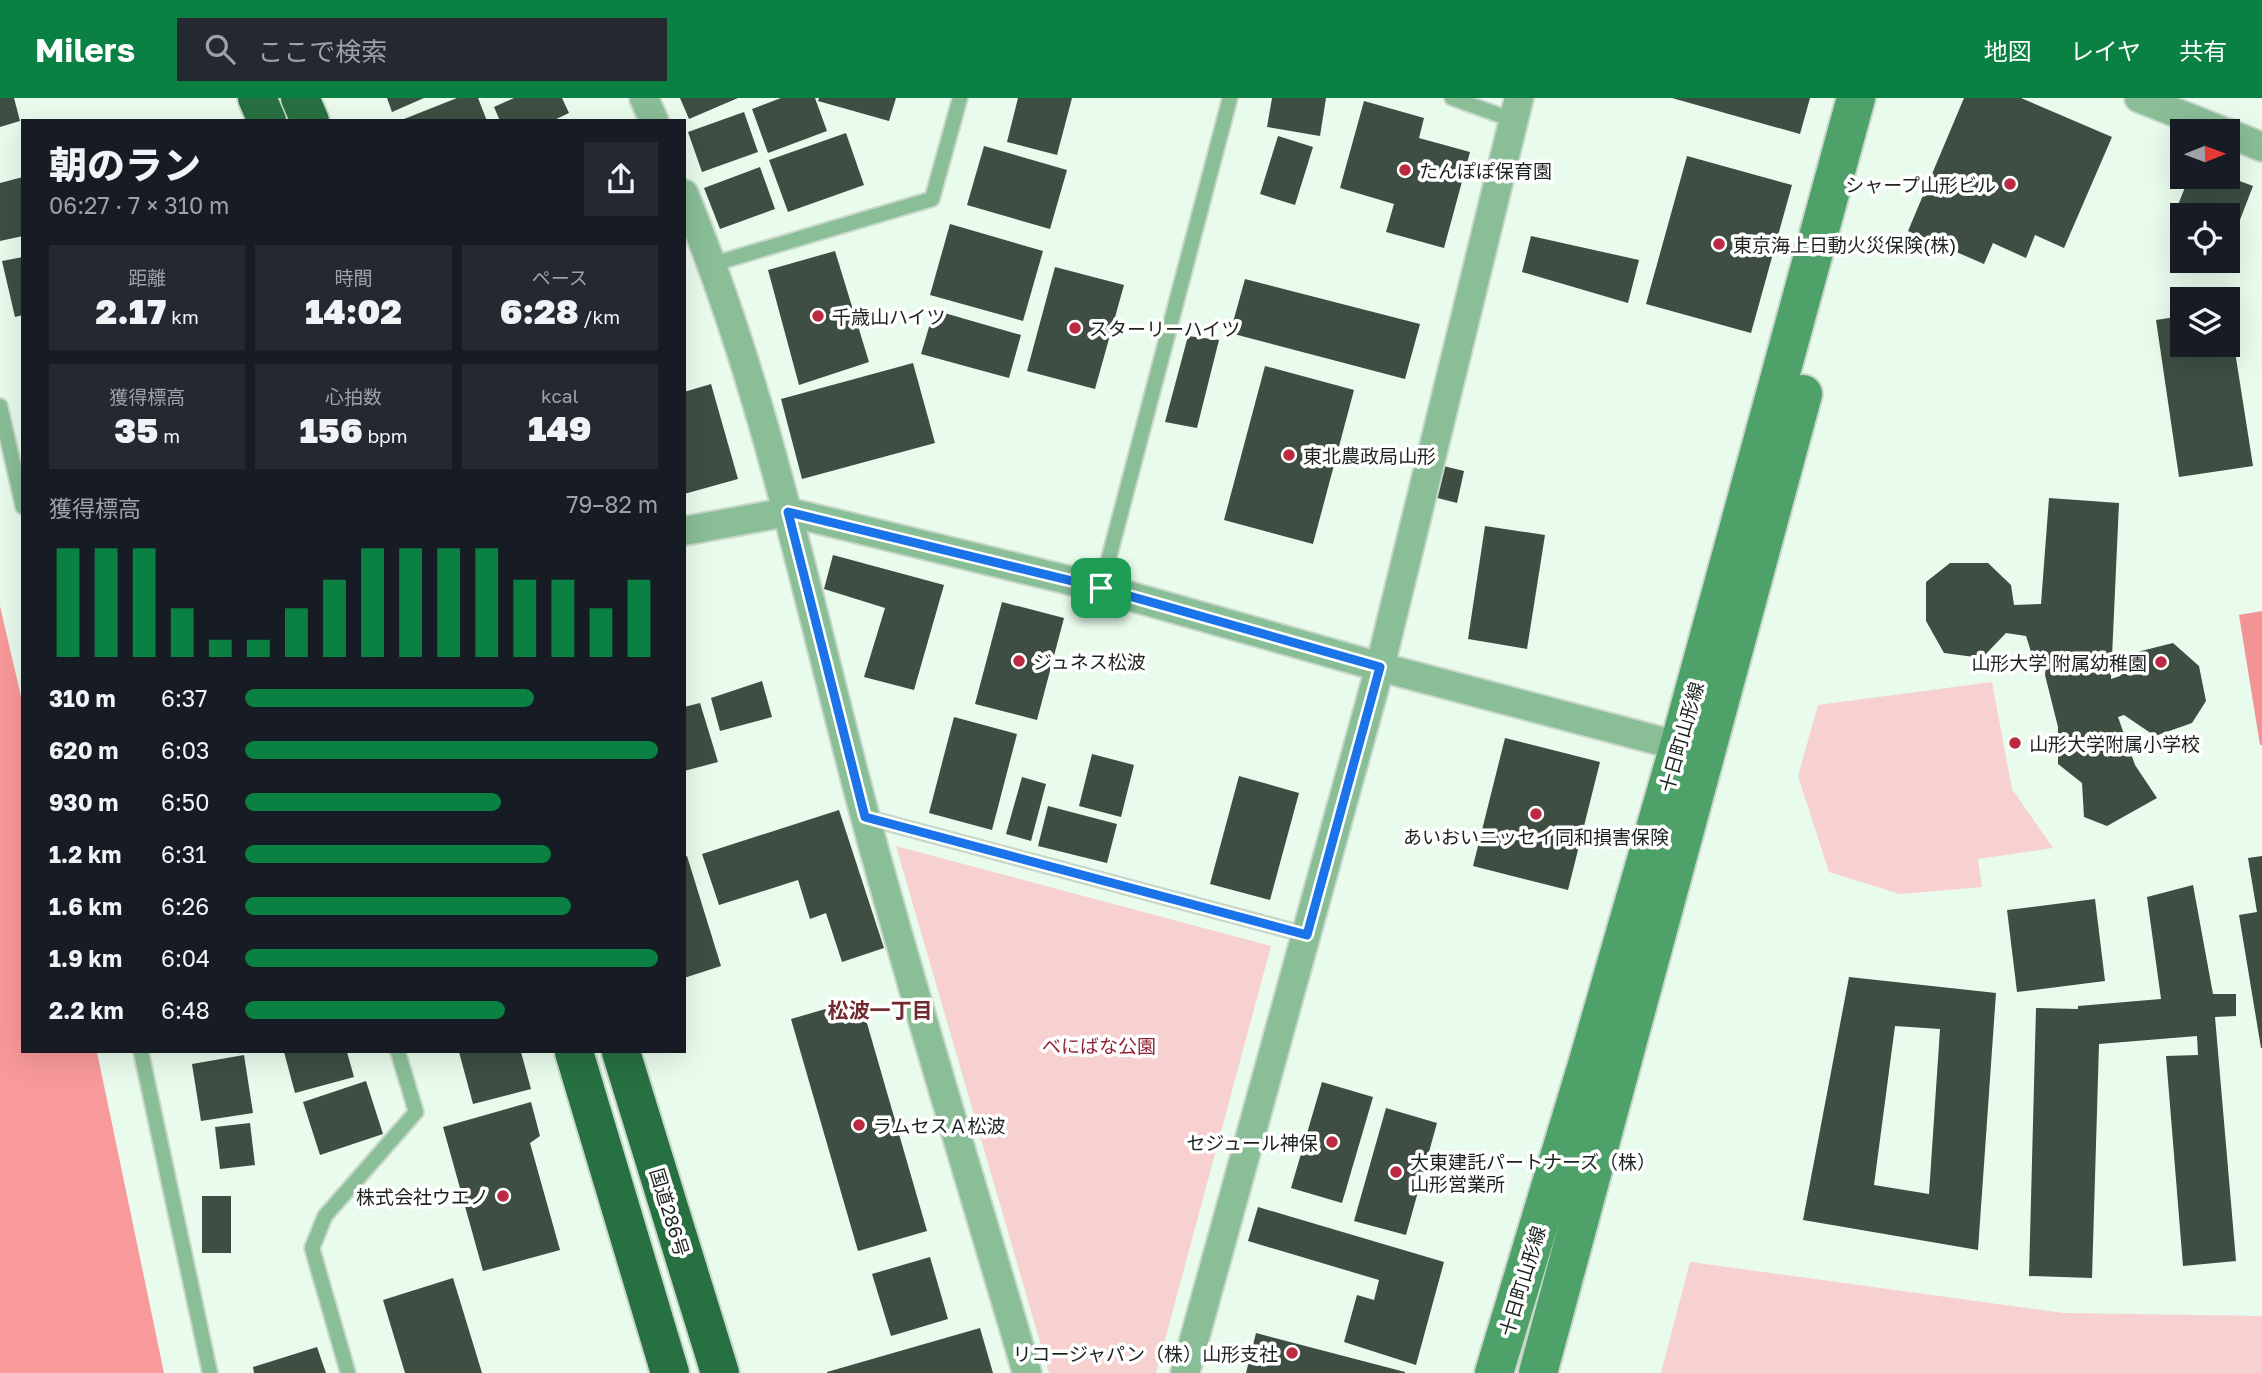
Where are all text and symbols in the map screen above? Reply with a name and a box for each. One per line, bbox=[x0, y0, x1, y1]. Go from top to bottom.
search box bbox=[177, 18, 667, 81]
text: Milers bbox=[35, 30, 135, 69]
icon: search bbox=[201, 30, 239, 68]
text: ここで検索 bbox=[257, 36, 387, 67]
text: 地図 bbox=[1984, 36, 2032, 65]
text: レイヤ bbox=[2070, 36, 2141, 65]
text: 共有 bbox=[2179, 36, 2227, 65]
north arrow bbox=[2170, 119, 2240, 189]
map controls bbox=[2170, 119, 2240, 357]
text: 朝のラン bbox=[49, 142, 201, 187]
button: share bbox=[584, 142, 658, 216]
place label: たんぽぽ保育園 bbox=[1419, 159, 1552, 182]
marker: たんぽぽ保育園 bbox=[1397, 162, 1413, 178]
place label: シャープ山形ビル bbox=[1845, 173, 1996, 196]
marker: シャープ山形ビル bbox=[2002, 176, 2018, 192]
text: 06:27 · 7 × 310 m bbox=[49, 191, 229, 219]
button: locate bbox=[2170, 203, 2240, 273]
place label: 東京海上日動火災保険(株) bbox=[1733, 233, 1956, 256]
marker: 東京海上日動火災保険(株) bbox=[1711, 236, 1727, 252]
text: 距離 bbox=[128, 266, 166, 289]
text: 時間 bbox=[334, 266, 373, 289]
text: ペース bbox=[532, 266, 588, 289]
button: layers bbox=[2170, 287, 2240, 357]
text: 2.17 bbox=[96, 290, 166, 332]
text: 14:02 bbox=[305, 290, 402, 332]
text: 6:28 bbox=[500, 290, 579, 332]
text: km bbox=[166, 305, 199, 328]
text: /km bbox=[579, 305, 620, 328]
place label: 千歳山ハイツ bbox=[832, 305, 946, 328]
marker: 千歳山ハイツ bbox=[810, 308, 826, 324]
place label: スターリーハイツ bbox=[1089, 317, 1240, 340]
marker: スターリーハイツ bbox=[1067, 320, 1083, 336]
text: kcal bbox=[541, 384, 579, 407]
text: 獲得標高 bbox=[109, 385, 185, 408]
text: 心拍数 bbox=[325, 385, 382, 408]
text: 149 bbox=[528, 407, 592, 449]
text: 35 bbox=[114, 409, 158, 451]
text: 156 bbox=[299, 409, 363, 451]
text: m bbox=[158, 424, 180, 447]
text: bpm bbox=[363, 424, 408, 447]
place label: 東北農政局山形 bbox=[1303, 444, 1436, 467]
marker: 東北農政局山形 bbox=[1281, 447, 1297, 463]
text: 79–82 m bbox=[566, 490, 658, 518]
text: 獲得標高 bbox=[49, 494, 141, 522]
pin bbox=[1071, 558, 1131, 618]
icon: arrive bbox=[1082, 569, 1120, 607]
place label: ジュネス松波 bbox=[1033, 650, 1146, 673]
place label: 山形大学 附属幼稚園 bbox=[1971, 651, 2147, 674]
marker: ジュネス松波 bbox=[1011, 653, 1027, 669]
marker: 山形大学 附属幼稚園 bbox=[2153, 654, 2169, 670]
street label: 十日町山形線 bbox=[1654, 679, 1708, 795]
text: 310 m bbox=[49, 684, 116, 712]
text: 6:37 bbox=[161, 684, 207, 712]
place label: 山形大学附属小学校 bbox=[2029, 732, 2200, 755]
marker: 山形大学附属小学校 bbox=[2007, 735, 2023, 751]
text: 620 m bbox=[49, 736, 118, 764]
text: 6:03 bbox=[161, 736, 210, 764]
text: 930 m bbox=[49, 788, 118, 816]
text: 6:50 bbox=[161, 788, 209, 816]
marker: あいおいニッセイ同和損害保険 bbox=[1528, 806, 1544, 822]
place label: あいおいニッセイ同和損害保険 bbox=[1403, 825, 1669, 848]
text: 1.2 km bbox=[49, 840, 121, 868]
text: 6:31 bbox=[161, 840, 206, 868]
text: 1.6 km bbox=[49, 892, 122, 920]
text: 6:26 bbox=[161, 892, 209, 920]
text: 1.9 km bbox=[49, 944, 122, 972]
text: 6:04 bbox=[161, 944, 210, 972]
text: 2.2 km bbox=[49, 996, 124, 1024]
text: 6:48 bbox=[161, 996, 210, 1024]
district label: 松波一丁目 bbox=[828, 997, 933, 1023]
park label: べにばな公園 bbox=[1042, 1034, 1156, 1057]
place label: ラムセスＡ松波 bbox=[873, 1114, 1005, 1137]
marker: ラムセスＡ松波 bbox=[851, 1117, 867, 1133]
place label: セジュール神保 bbox=[1186, 1131, 1318, 1154]
marker: セジュール神保 bbox=[1324, 1134, 1340, 1150]
place label: 大東建託パートナーズ（株） 山形営業所 bbox=[1410, 1150, 1656, 1195]
marker: 大東建託パートナーズ（株） 山形営業所 bbox=[1388, 1164, 1404, 1180]
street label: 国道286号 bbox=[646, 1165, 694, 1259]
place label: 株式会社ウエノ bbox=[356, 1185, 489, 1208]
marker: 株式会社ウエノ bbox=[495, 1188, 511, 1204]
street label: 十日町山形線 bbox=[1494, 1223, 1550, 1339]
place label: リコージャパン（株）山形支社 bbox=[1012, 1342, 1278, 1365]
marker: リコージャパン（株）山形支社 bbox=[1284, 1345, 1300, 1361]

